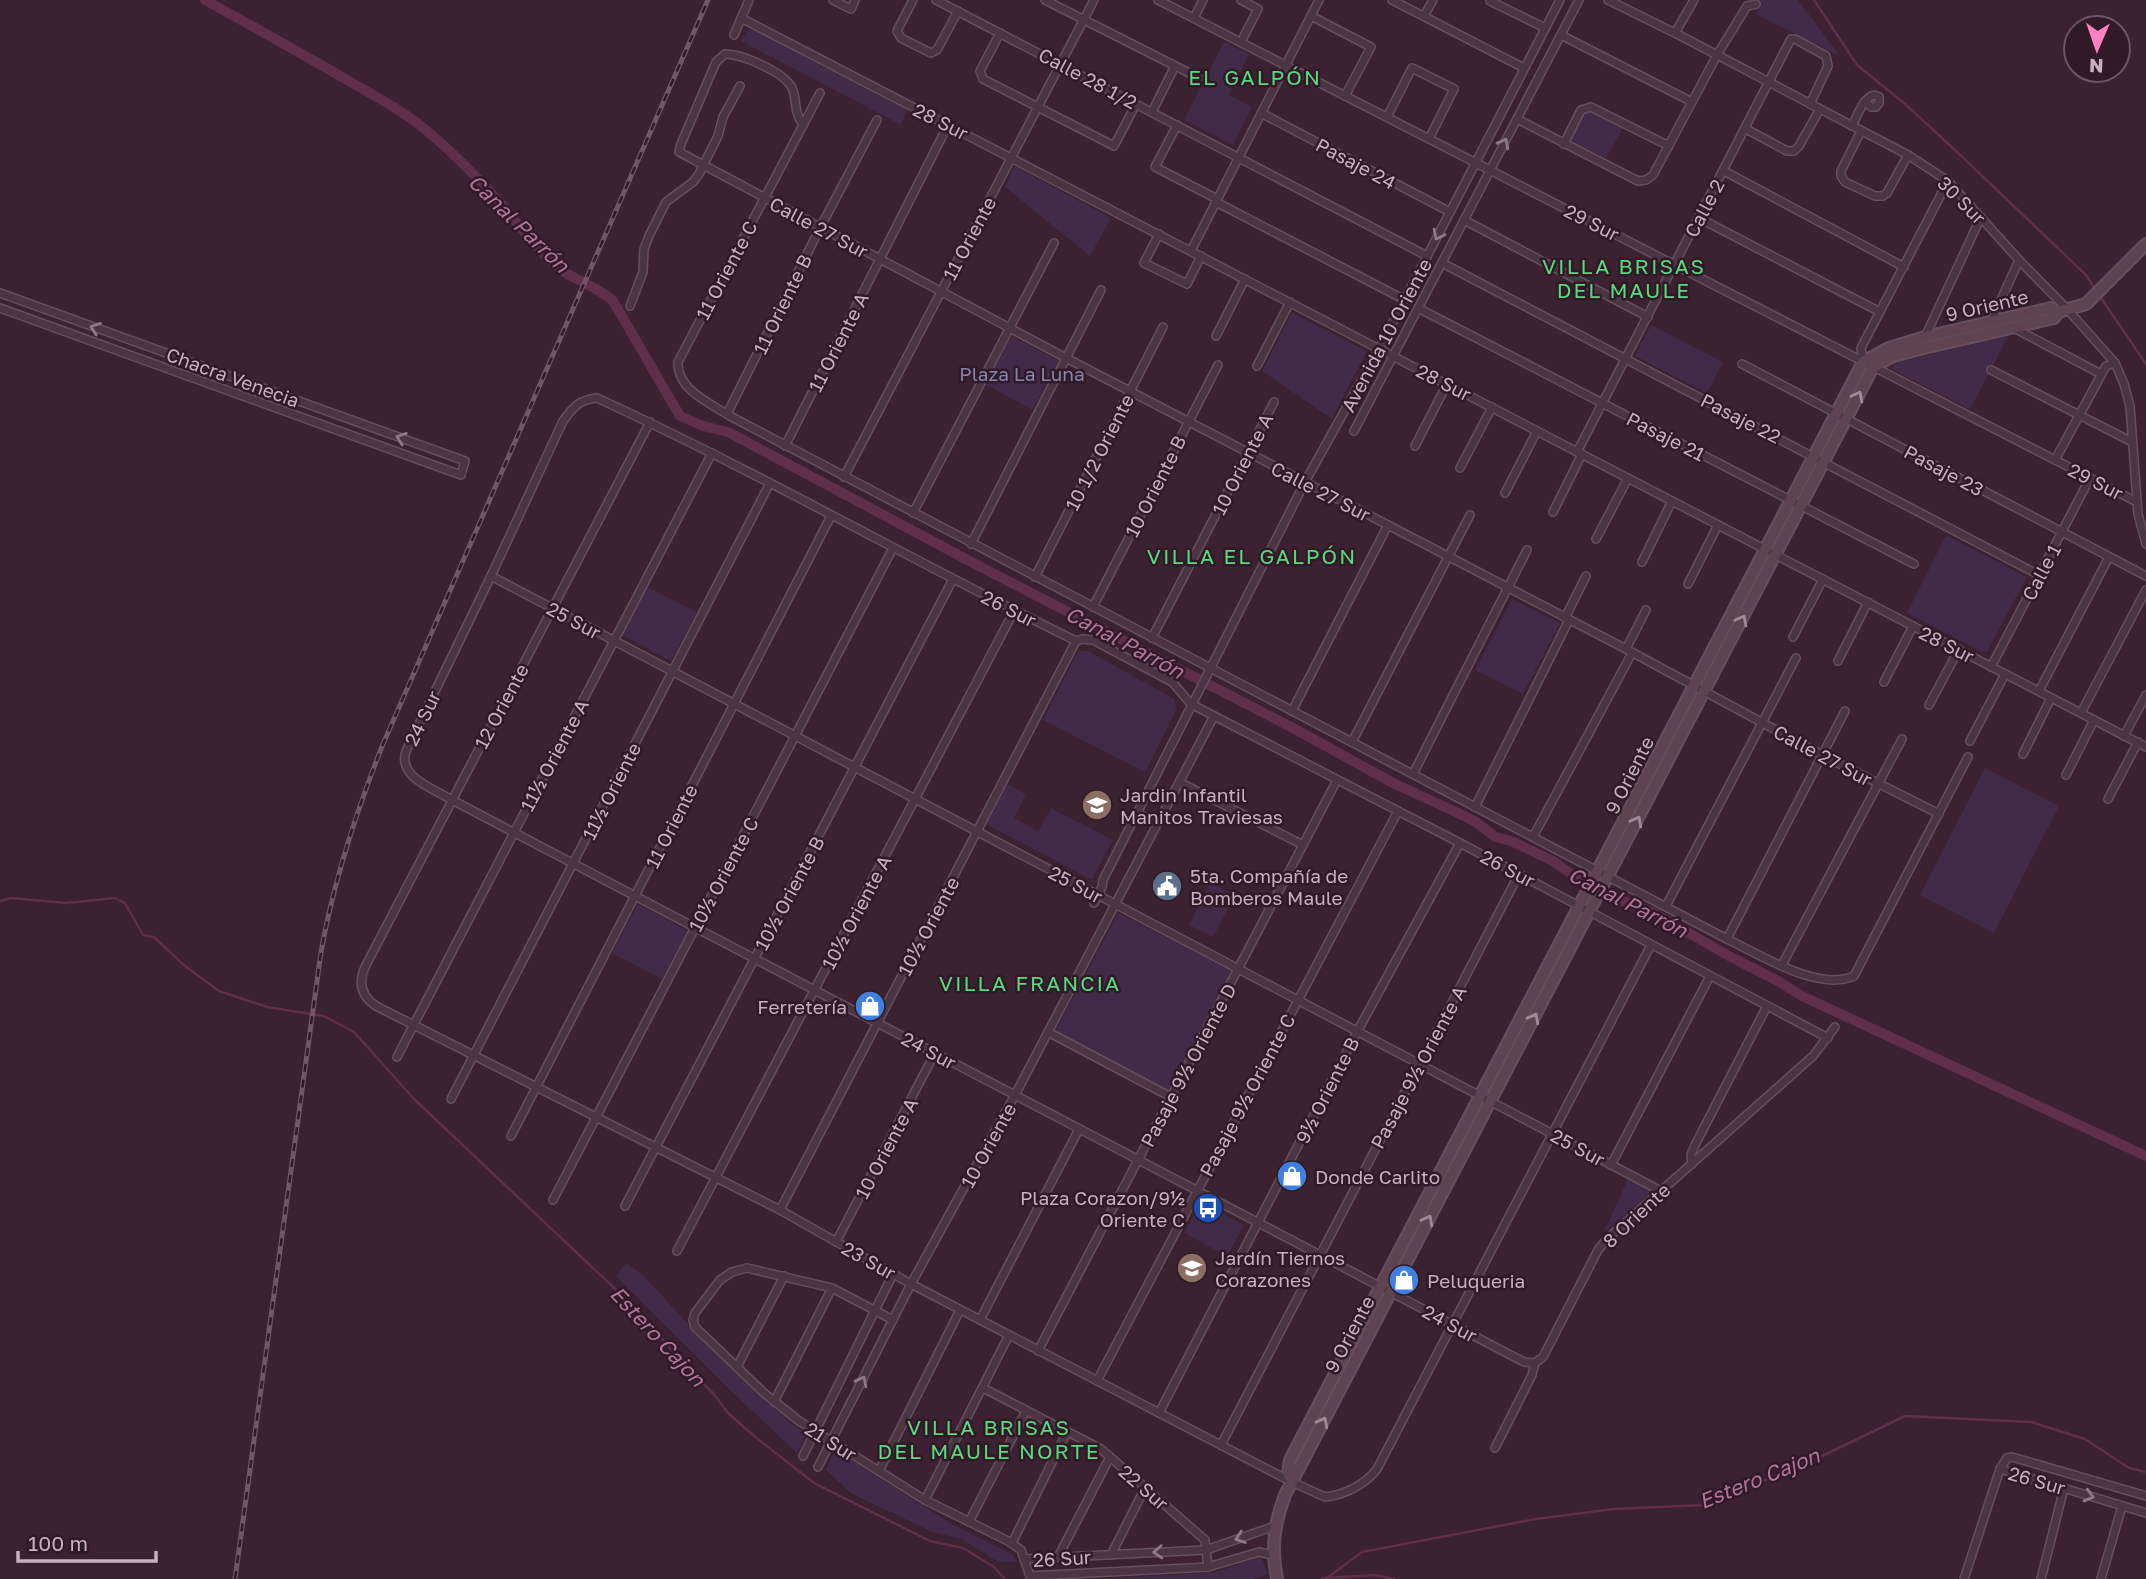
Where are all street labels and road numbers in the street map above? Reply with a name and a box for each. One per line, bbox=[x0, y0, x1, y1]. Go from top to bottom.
street label: Calle 28 1/2 bbox=[1035, 42, 1141, 114]
street label: 28 Sur bbox=[910, 97, 973, 145]
street label: Pasaje 24 bbox=[1312, 132, 1400, 194]
street label: 30 Sur bbox=[1933, 171, 1991, 229]
street label: Calle 2 bbox=[1679, 175, 1729, 241]
street label: Calle 27 Sur bbox=[766, 191, 873, 263]
street label: 11 Oriente bbox=[938, 192, 1000, 284]
street label: 29 Sur bbox=[1561, 199, 1624, 246]
street label: 11 Oriente C bbox=[690, 217, 762, 323]
street label: 11 Oriente B bbox=[748, 250, 816, 358]
street label: Avenida 10 Oriente bbox=[1336, 254, 1436, 416]
street label: 9 Oriente bbox=[1944, 284, 2030, 326]
street label: 11 Oriente A bbox=[803, 288, 873, 395]
street label: Chacra Venecia bbox=[163, 342, 303, 412]
street label: 28 Sur bbox=[1413, 358, 1476, 406]
street label: Pasaje 22 bbox=[1697, 388, 1785, 448]
street label: 10 1/2 Oriente bbox=[1060, 390, 1138, 514]
street label: Pasaje 21 bbox=[1623, 406, 1709, 466]
street label: 10 Oriente A bbox=[1207, 409, 1278, 519]
street label: 10 Oriente B bbox=[1120, 431, 1190, 541]
street label: Pasaje 23 bbox=[1900, 439, 1988, 501]
street label: Calle 27 Sur bbox=[1268, 456, 1375, 526]
street label: 29 Sur bbox=[2065, 458, 2128, 505]
street label: Calle 1 bbox=[2017, 540, 2065, 604]
street label: 26 Sur bbox=[978, 585, 1041, 632]
street label: 25 Sur bbox=[543, 596, 605, 644]
street label: 28 Sur bbox=[1916, 620, 1979, 668]
street label: 12 Oriente bbox=[469, 660, 533, 752]
street label: 24 Sur bbox=[399, 686, 445, 749]
street label: 11½ Oriente A bbox=[515, 695, 593, 815]
street label: Calle 27 Sur bbox=[1770, 719, 1877, 791]
street label: 9 Oriente bbox=[1600, 732, 1658, 818]
street label: 11½ Oriente bbox=[577, 739, 645, 843]
street label: 11 Oriente bbox=[640, 780, 702, 872]
street label: 10½ Oriente C bbox=[683, 813, 763, 935]
street label: 10½ Oriente B bbox=[749, 832, 829, 954]
street label: 26 Sur bbox=[1477, 844, 1540, 892]
street label: 10½ Oriente A bbox=[816, 851, 896, 973]
street label: 25 Sur bbox=[1045, 860, 1107, 908]
street label: 10½ Oriente bbox=[892, 873, 964, 979]
street label: Pasaje 9½ Oriente D bbox=[1135, 979, 1241, 1151]
street label: Pasaje 9½ Oriente A bbox=[1365, 981, 1471, 1152]
street label: Pasaje 9½ Oriente C bbox=[1194, 1010, 1300, 1180]
street label: 24 Sur bbox=[898, 1026, 961, 1074]
street label: 9½ Oriente B bbox=[1290, 1033, 1364, 1147]
street label: 10 Oriente A bbox=[850, 1093, 922, 1202]
street label: 10 Oriente bbox=[955, 1099, 1021, 1191]
street label: 25 Sur bbox=[1547, 1123, 1609, 1171]
street label: 8 Oriente bbox=[1597, 1178, 1675, 1252]
street label: 23 Sur bbox=[838, 1236, 900, 1284]
street label: 9 Oriente bbox=[1319, 1292, 1379, 1376]
street label: 24 Sur bbox=[1419, 1299, 1482, 1347]
street label: 21 Sur bbox=[801, 1416, 861, 1466]
street label: 22 Sur bbox=[1115, 1459, 1174, 1515]
street label: 26 Sur bbox=[2006, 1461, 2069, 1499]
street label: 26 Sur bbox=[1032, 1545, 1092, 1571]

